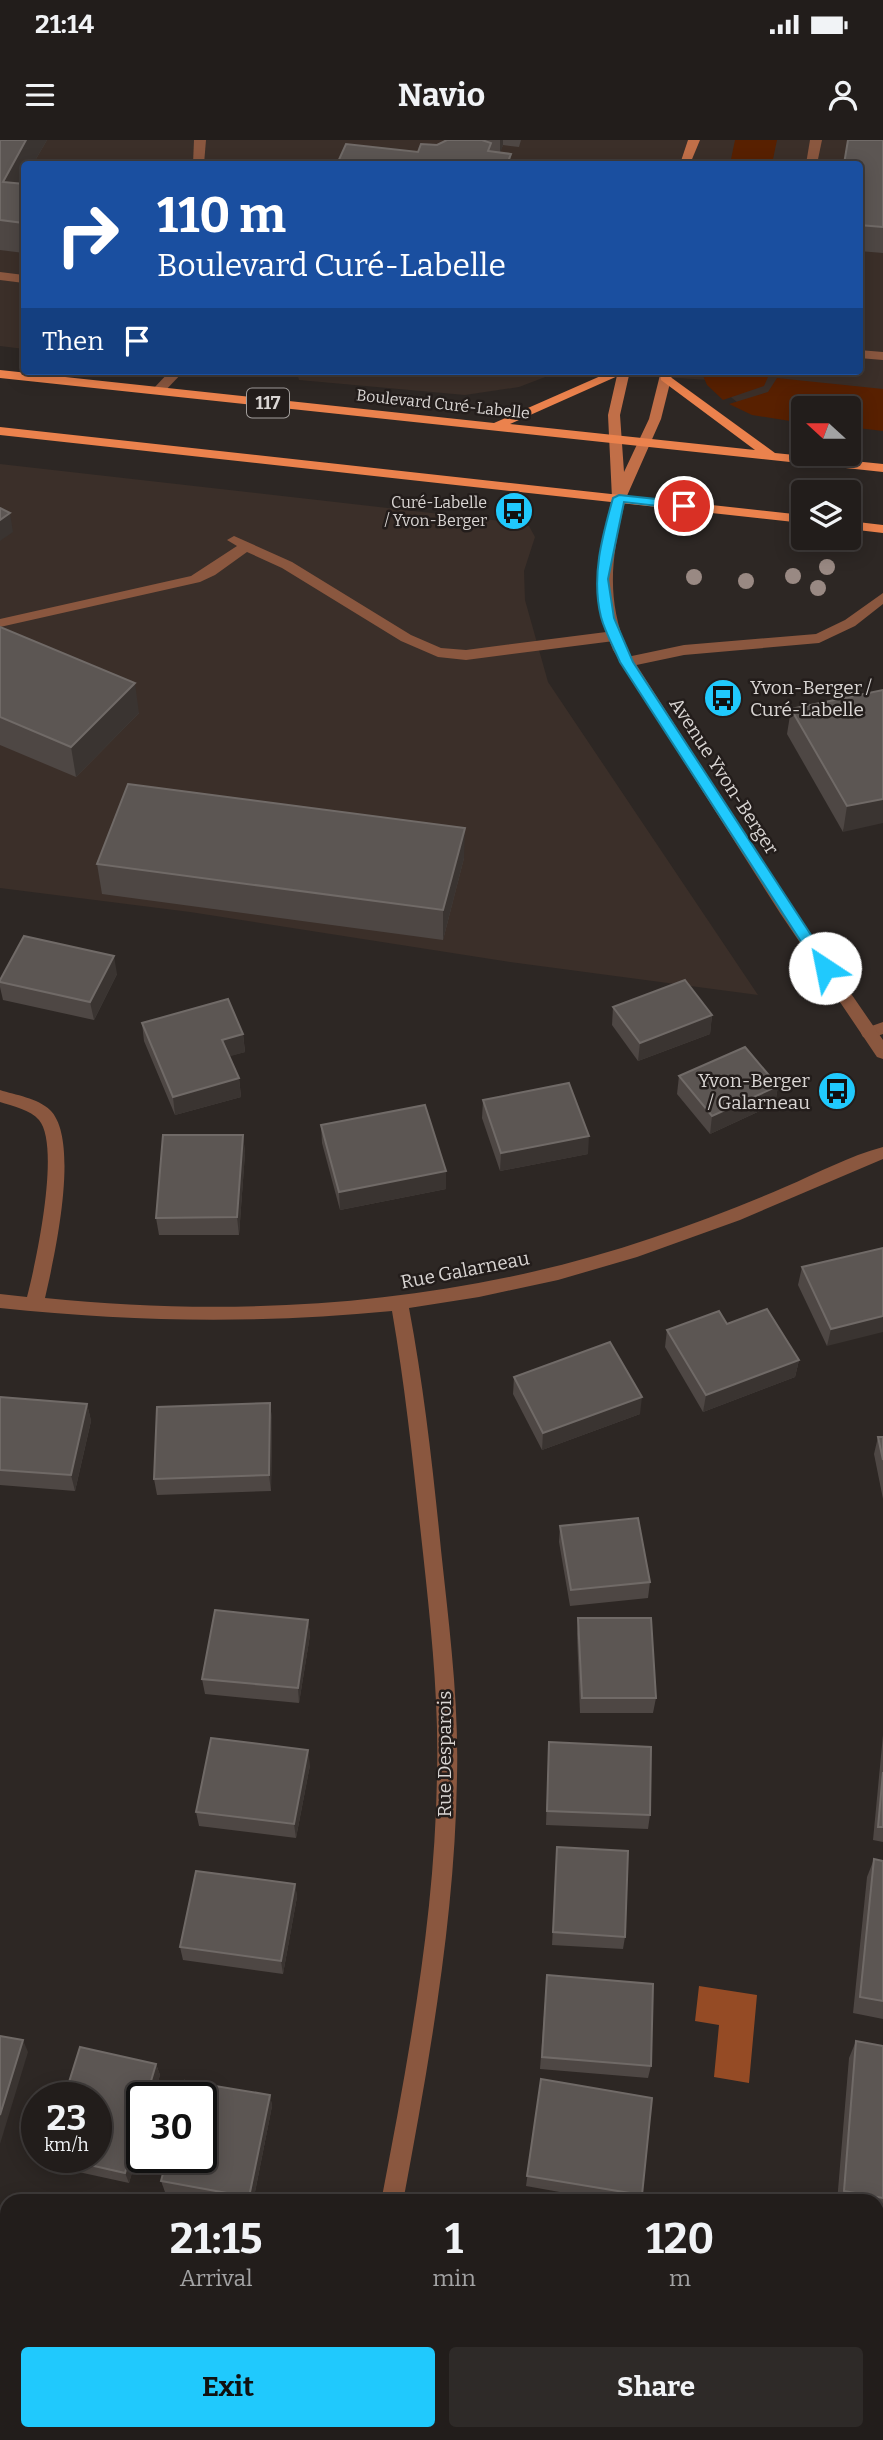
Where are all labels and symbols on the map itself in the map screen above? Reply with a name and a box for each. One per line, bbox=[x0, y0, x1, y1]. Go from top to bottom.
street label: Boulevard Curé-Labelle bbox=[355, 385, 531, 423]
road number: 117 bbox=[247, 388, 289, 418]
north arrow bbox=[791, 396, 861, 466]
pin bbox=[654, 476, 714, 536]
bus stop icon: Curé-Labelle / Yvon-Berger bbox=[493, 490, 535, 532]
place label: Curé-Labelle / Yvon-Berger bbox=[384, 493, 487, 530]
place label: Yvon-Berger / Curé-Labelle bbox=[750, 676, 872, 721]
bus stop icon: Yvon-Berger / Curé-Labelle bbox=[702, 677, 744, 719]
street label: Avenue Yvon-Berger bbox=[665, 693, 784, 859]
position arrow bbox=[788, 931, 862, 1005]
place label: Yvon-Berger / Galarneau bbox=[698, 1069, 811, 1114]
bus stop icon: Yvon-Berger / Galarneau bbox=[816, 1070, 858, 1112]
street label: Rue Galarneau bbox=[399, 1246, 532, 1294]
street label: Rue Desparois bbox=[433, 1691, 456, 1817]
speed limit sign: 30 bbox=[126, 2082, 217, 2173]

